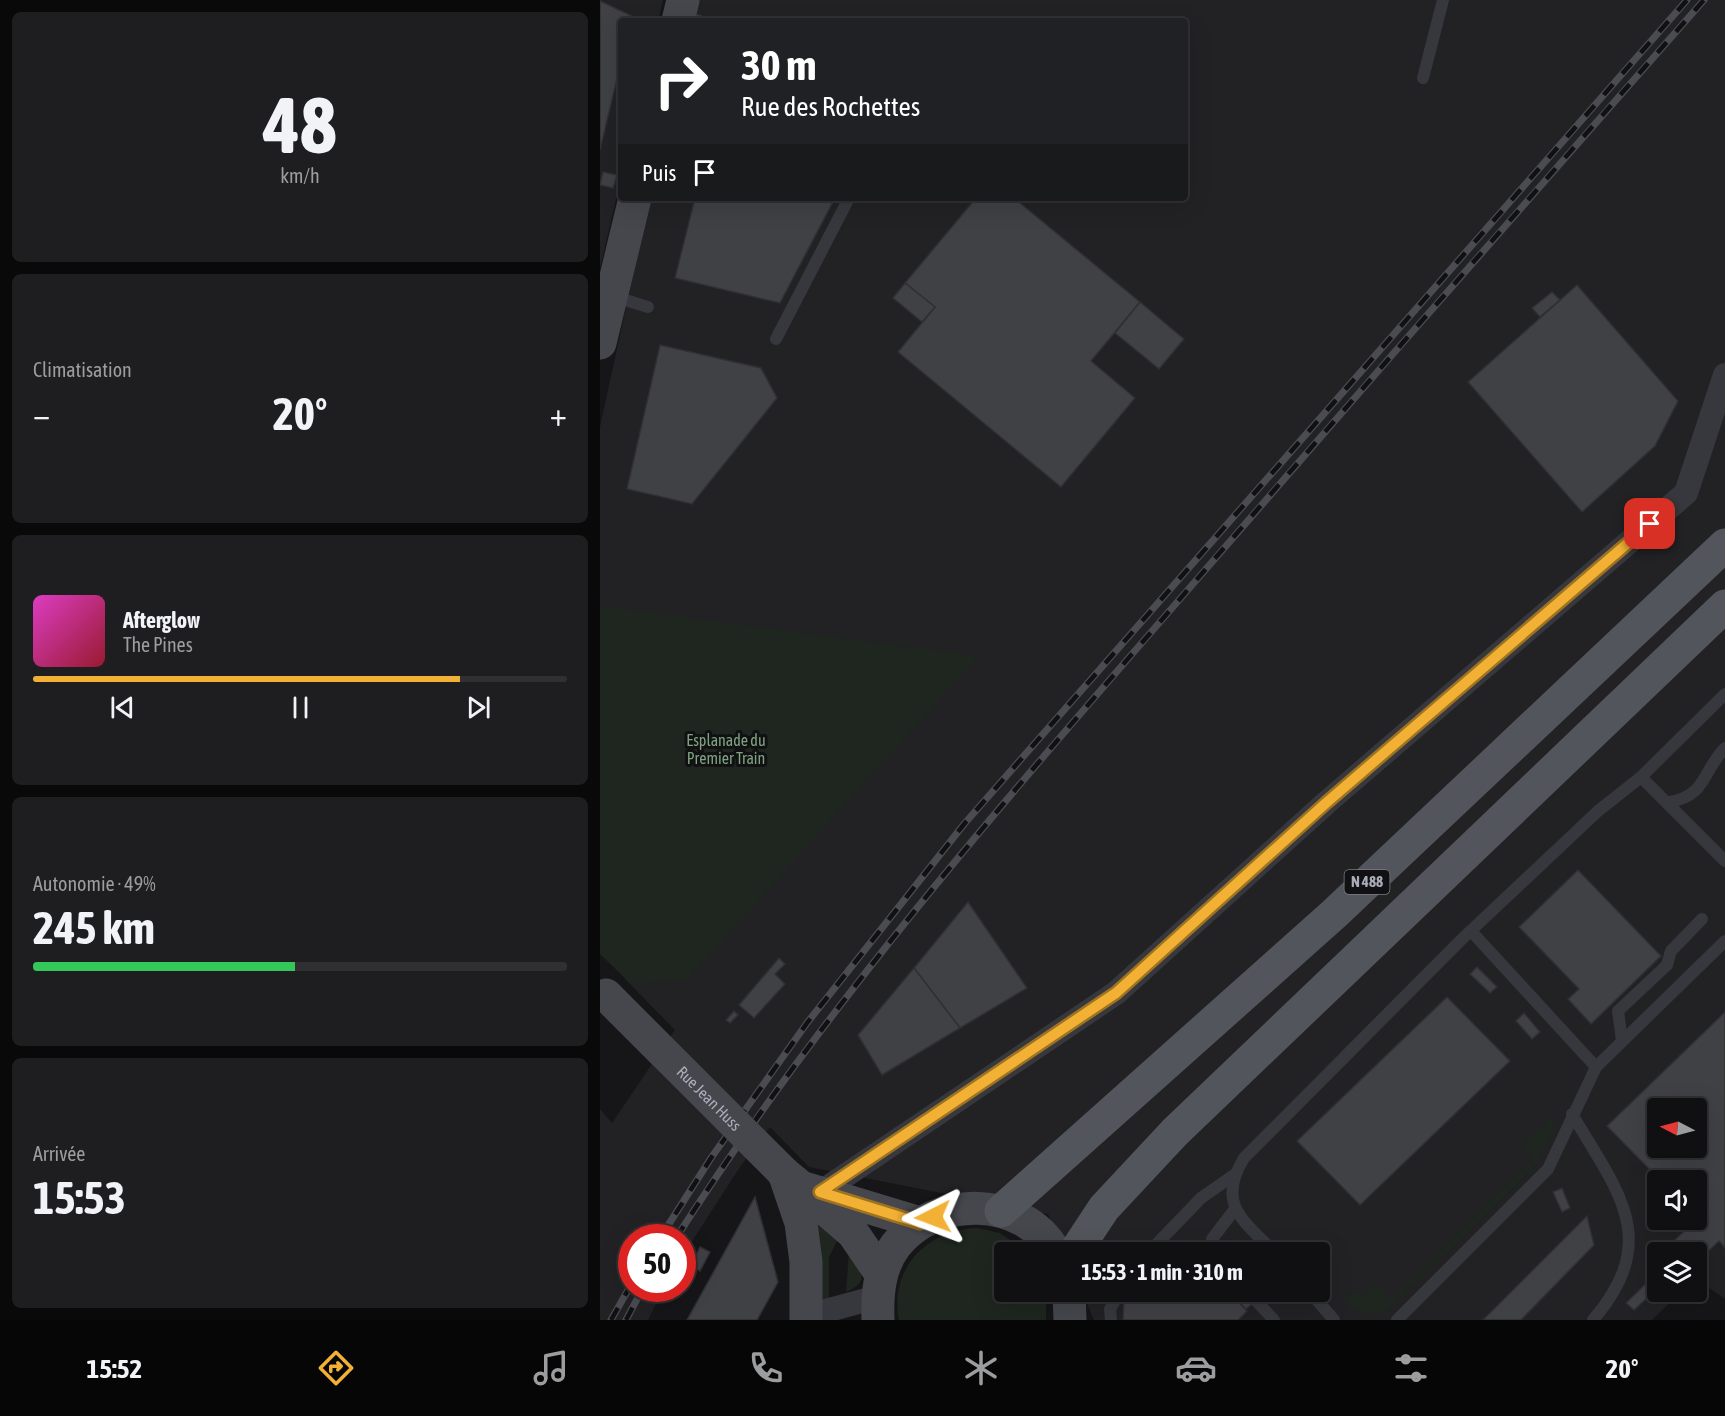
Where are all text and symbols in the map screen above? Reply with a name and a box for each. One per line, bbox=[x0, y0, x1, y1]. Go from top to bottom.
text: 30 m bbox=[741, 41, 816, 89]
icon: right bbox=[642, 42, 720, 120]
text: 48 bbox=[263, 80, 337, 170]
text: Rue des Rochettes bbox=[741, 91, 920, 122]
icon: arrive bbox=[688, 156, 721, 189]
text: Puis bbox=[642, 160, 676, 186]
text: km/h bbox=[280, 164, 320, 187]
text: Climatisation bbox=[33, 358, 132, 381]
text: 20° bbox=[273, 388, 327, 440]
text: − bbox=[33, 395, 50, 433]
text: + bbox=[550, 395, 567, 433]
pin bbox=[1624, 498, 1675, 549]
icon: arrive bbox=[1633, 507, 1666, 540]
text: Afterglow bbox=[123, 607, 200, 633]
text: The Pines bbox=[123, 633, 193, 656]
icon: previous bbox=[106, 691, 139, 724]
icon: pause bbox=[284, 691, 317, 724]
icon: next bbox=[462, 691, 495, 724]
park label: Esplanade du Premier Train bbox=[686, 731, 766, 767]
road number: N 488 bbox=[1344, 870, 1389, 894]
text: Autonomie · 49% bbox=[33, 872, 156, 895]
text: 245 km bbox=[33, 902, 155, 954]
street label: Rue Jean Huss bbox=[673, 1062, 745, 1134]
north arrow bbox=[1647, 1098, 1707, 1158]
map controls bbox=[1647, 1098, 1707, 1302]
text: Arrivée bbox=[33, 1142, 85, 1165]
button: sound bbox=[1647, 1170, 1707, 1230]
text: 15:53 bbox=[33, 1172, 126, 1224]
position arrow bbox=[901, 1185, 965, 1249]
speed limit sign: 50 bbox=[618, 1224, 696, 1302]
button: layers bbox=[1647, 1242, 1707, 1302]
text: 15:53 · 1 min · 310 m bbox=[1081, 1259, 1243, 1285]
icon: directions bbox=[315, 1347, 357, 1389]
icon: music bbox=[530, 1347, 572, 1389]
icon: phone bbox=[745, 1347, 787, 1389]
icon: climate bbox=[960, 1347, 1002, 1389]
icon: car bbox=[1175, 1347, 1217, 1389]
icon: filters bbox=[1390, 1347, 1432, 1389]
text: 15:52 bbox=[87, 1353, 142, 1384]
text: 20° bbox=[1606, 1353, 1638, 1384]

